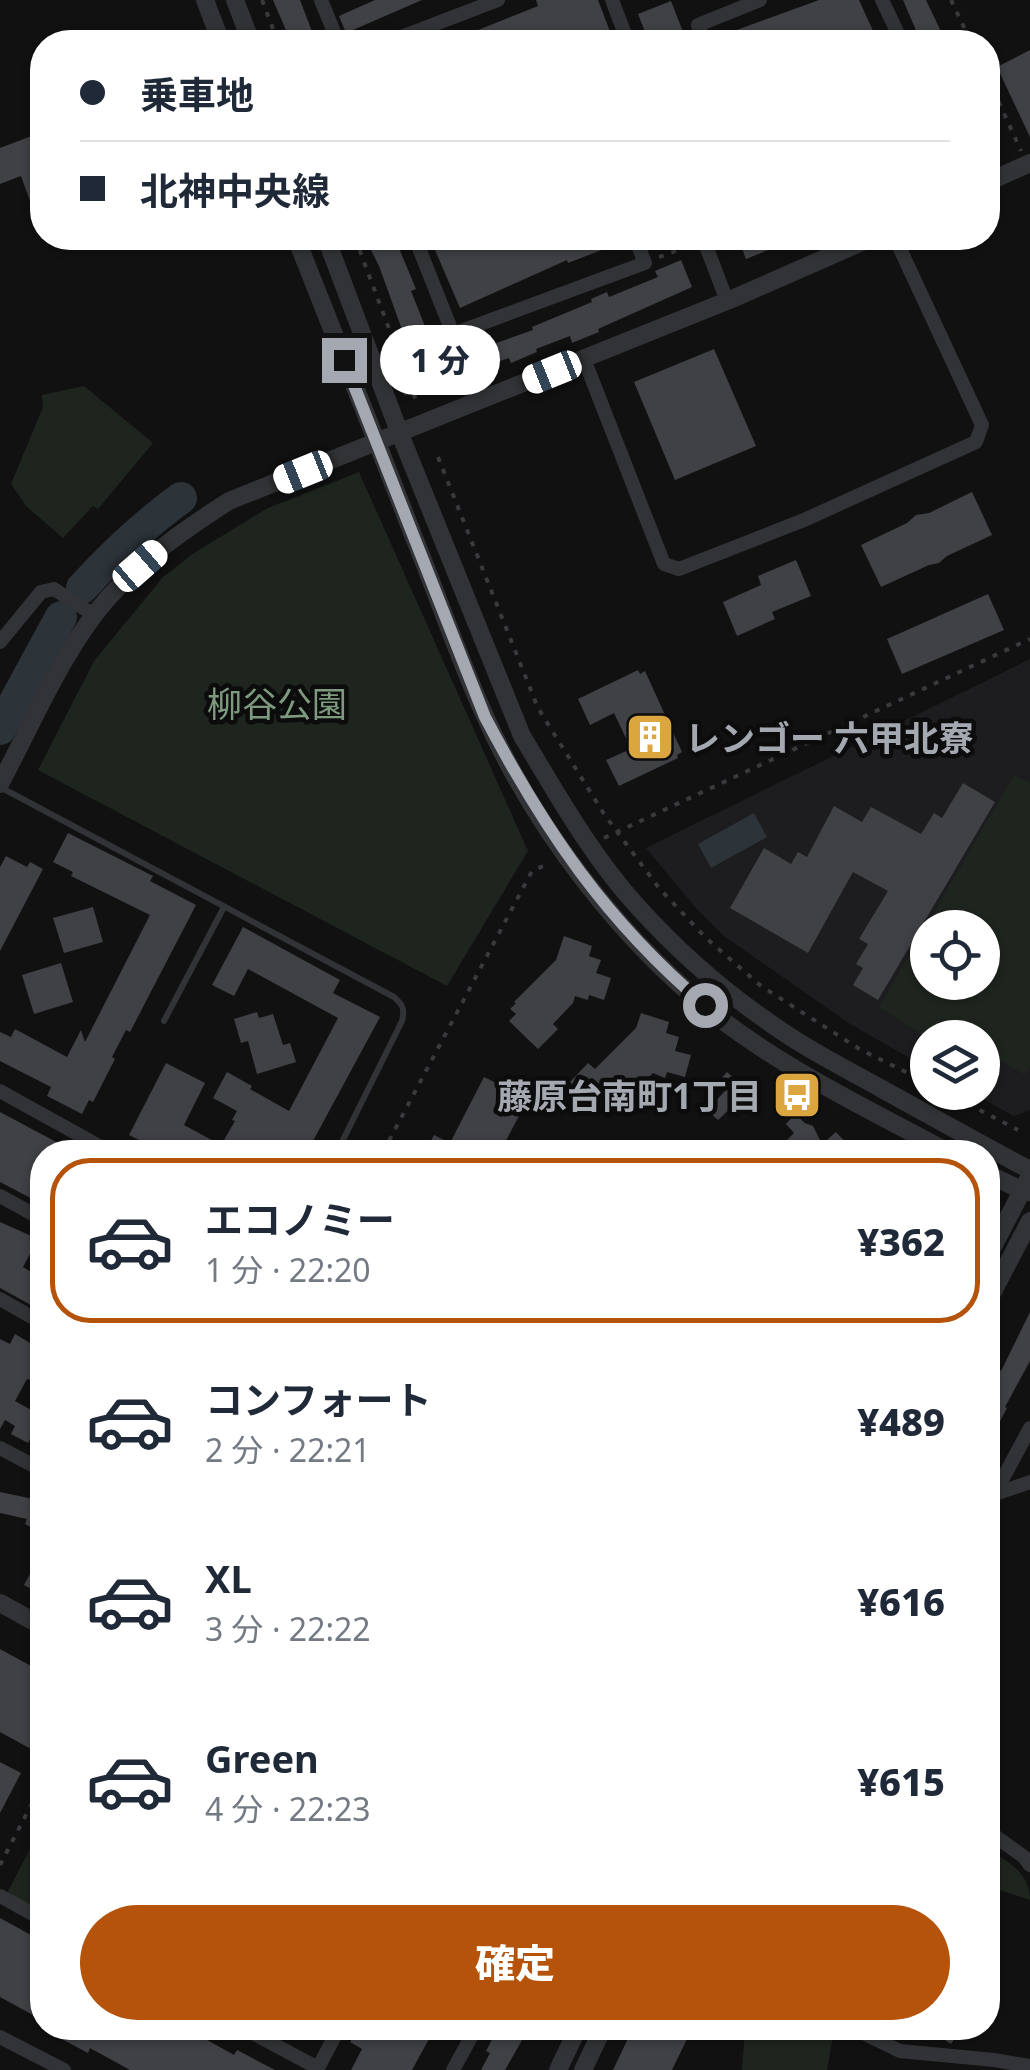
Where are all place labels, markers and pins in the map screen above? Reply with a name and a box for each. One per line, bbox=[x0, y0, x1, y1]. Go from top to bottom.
building icon: レンゴー 六甲北寮 bbox=[624, 711, 676, 763]
place label: レンゴー 六甲北寮 bbox=[685, 714, 974, 761]
bus stop icon: 藤原台南町1丁目 bbox=[771, 1069, 823, 1121]
place label: 藤原台南町1丁目 bbox=[497, 1072, 762, 1119]

